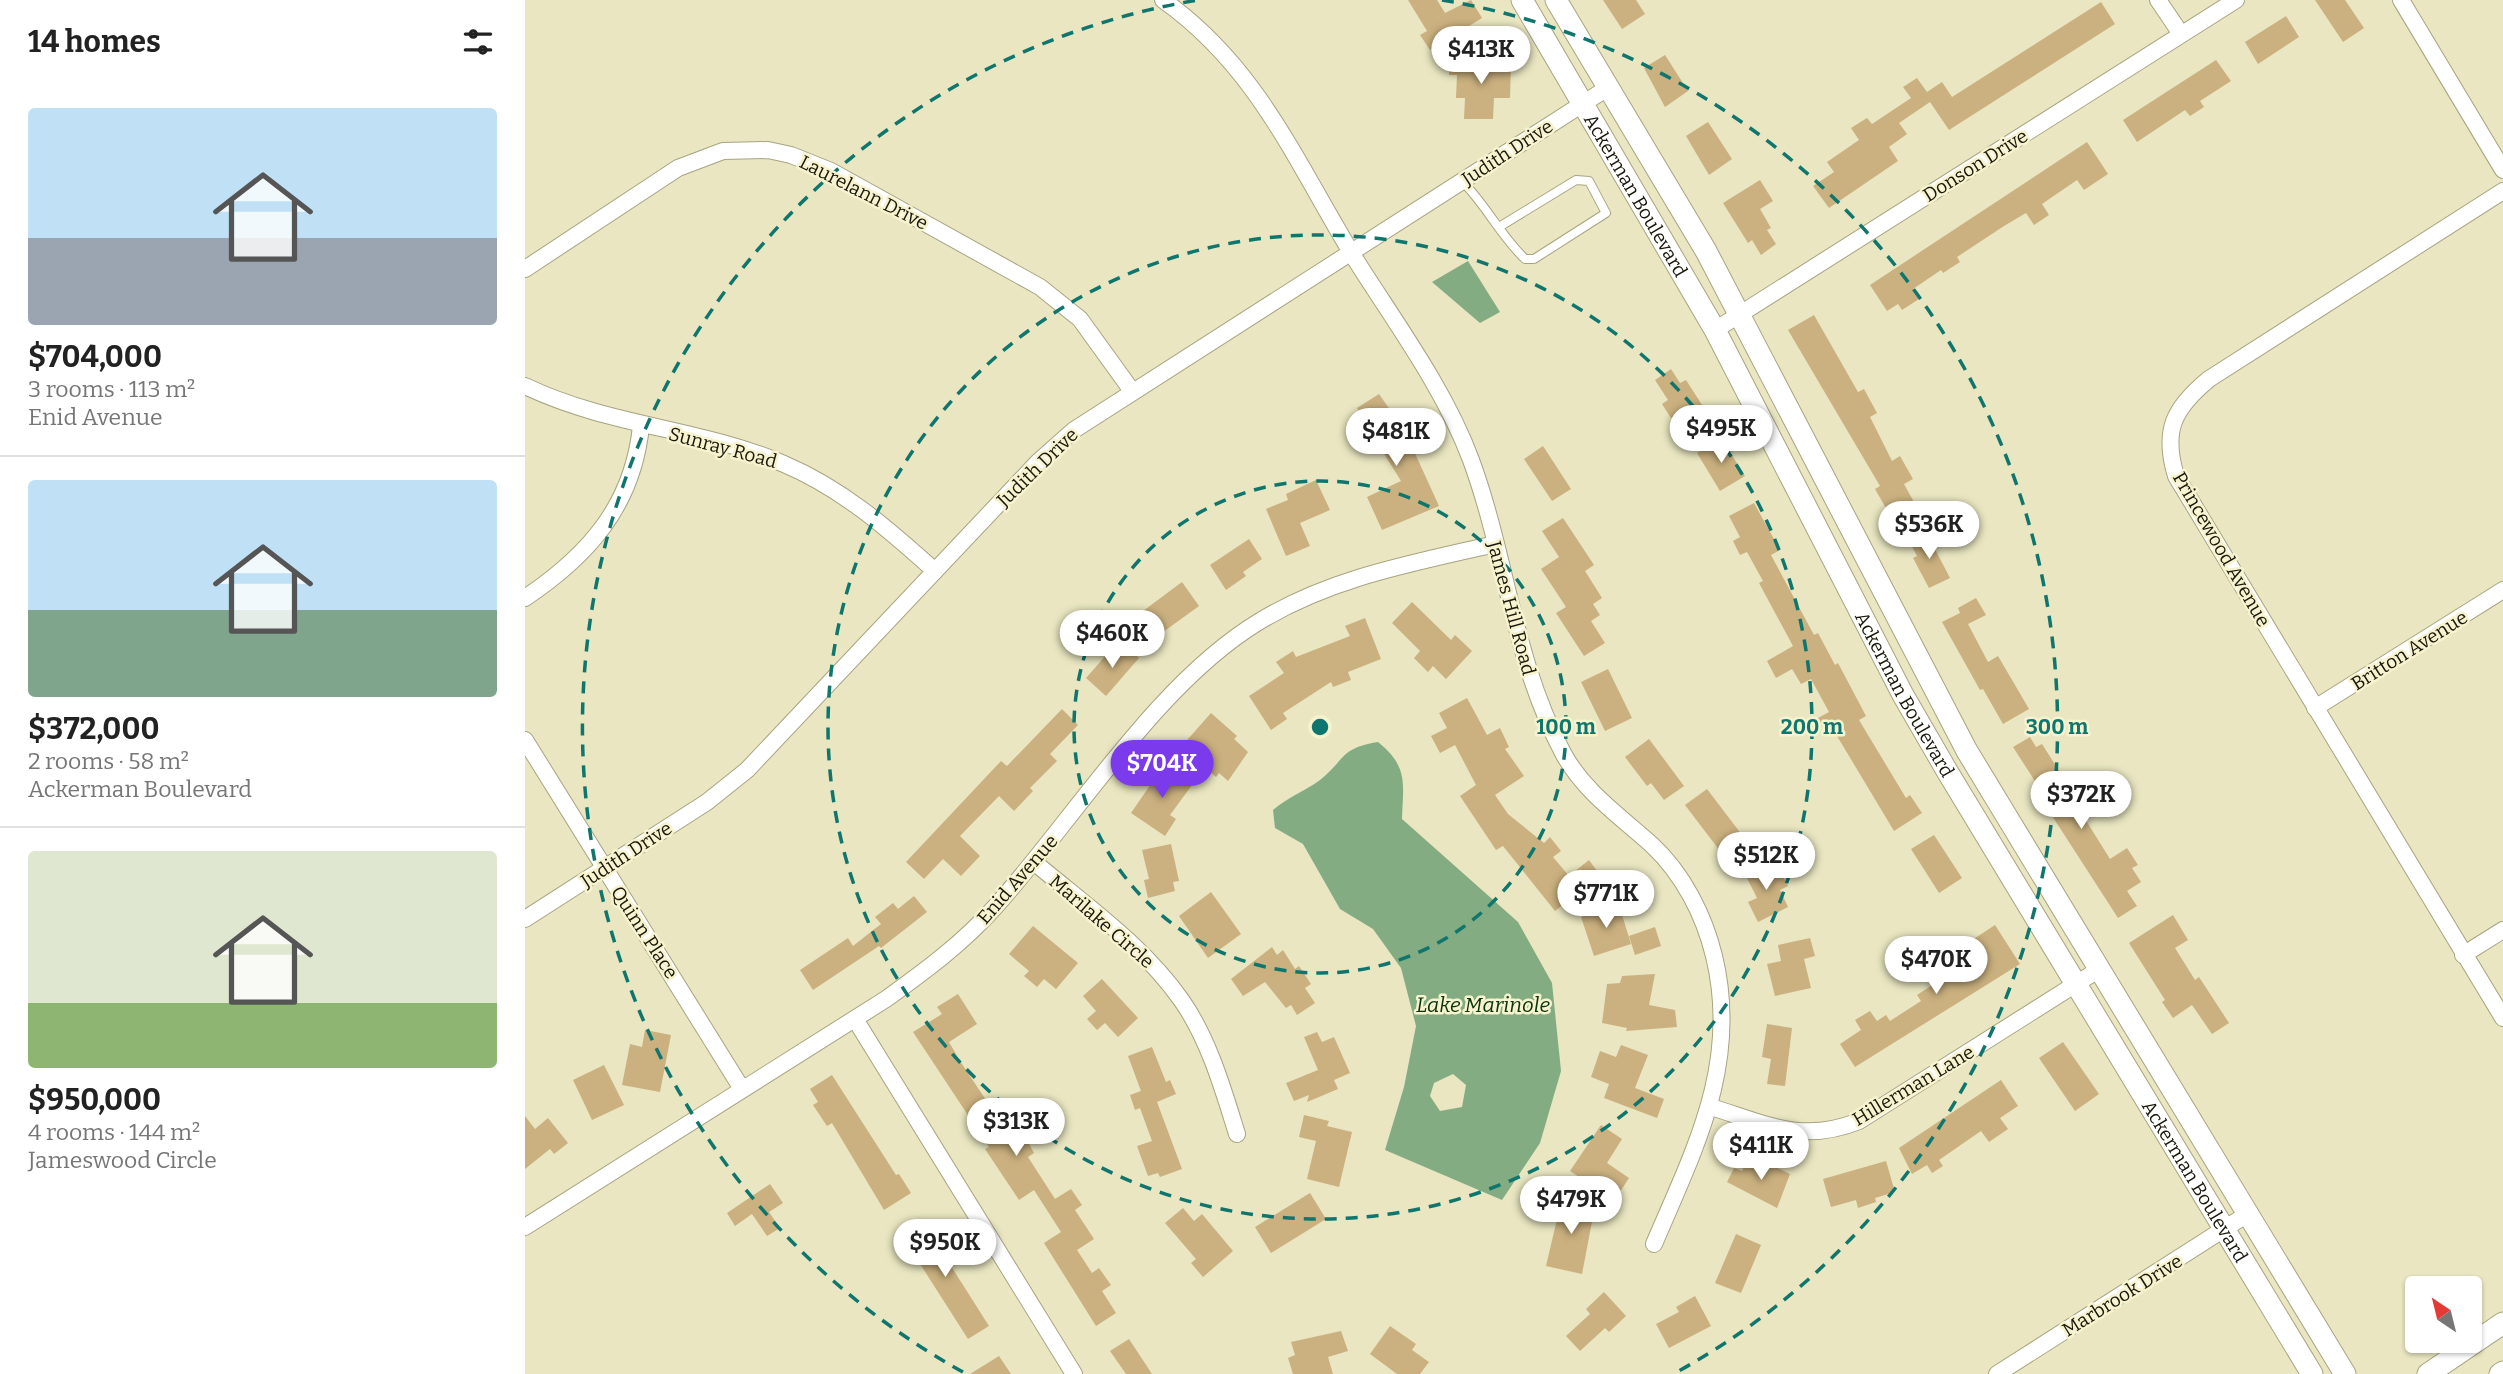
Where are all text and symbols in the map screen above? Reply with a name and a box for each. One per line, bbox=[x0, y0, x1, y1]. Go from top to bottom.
icon: filters bbox=[459, 23, 497, 61]
text: 14 homes bbox=[28, 24, 161, 60]
pin: $413K bbox=[1432, 27, 1530, 86]
text: $413K bbox=[1447, 35, 1515, 63]
street label: Ackerman Boulevard bbox=[1579, 110, 1692, 281]
street label: Judith Drive bbox=[1457, 114, 1557, 191]
street label: Donson Drive bbox=[1919, 124, 2032, 207]
street label: Laurelann Drive bbox=[796, 150, 932, 235]
icon: home bbox=[200, 154, 326, 280]
text: $704,000 bbox=[28, 339, 162, 375]
text: 3 rooms · 113 m² bbox=[28, 375, 195, 403]
text: Enid Avenue bbox=[28, 403, 163, 431]
pin: $495K bbox=[1672, 406, 1770, 465]
pin: $481K bbox=[1347, 408, 1445, 468]
text: $495K bbox=[1686, 414, 1756, 442]
text: $481K bbox=[1362, 417, 1430, 445]
street label: Sunray Road bbox=[666, 422, 779, 473]
street label: Judith Drive bbox=[991, 423, 1083, 512]
street label: Princewood Avenue bbox=[2168, 468, 2275, 631]
pin: $536K bbox=[1880, 502, 1978, 561]
text: $536K bbox=[1894, 510, 1964, 538]
icon: home bbox=[200, 526, 326, 652]
street label: James Hill Road bbox=[1482, 538, 1540, 678]
street label: Britton Avenue bbox=[2347, 605, 2472, 695]
street label: Ackerman Boulevard bbox=[1850, 608, 1959, 781]
pin: $460K bbox=[1063, 610, 1161, 670]
text: $460K bbox=[1076, 619, 1148, 647]
text: $372,000 bbox=[28, 711, 160, 747]
text: 100 m bbox=[1536, 714, 1596, 740]
text: 200 m bbox=[1781, 714, 1843, 740]
text: 300 m bbox=[2026, 714, 2088, 740]
centre of rings bbox=[1308, 715, 1332, 739]
pin: $704K bbox=[1113, 740, 1211, 800]
text: 2 rooms · 58 m² bbox=[28, 747, 189, 775]
text: $704K bbox=[1127, 749, 1197, 777]
pin: $372K bbox=[2032, 772, 2130, 831]
text: Ackerman Boulevard bbox=[28, 775, 252, 803]
text: $372K bbox=[2047, 780, 2115, 808]
street label: Judith Drive bbox=[576, 816, 676, 893]
street label: Enid Avenue bbox=[972, 830, 1063, 929]
pin: $512K bbox=[1717, 832, 1815, 892]
text: $512K bbox=[1733, 841, 1799, 869]
street label: Marilake Circle bbox=[1045, 870, 1159, 973]
pin: $771K bbox=[1557, 870, 1655, 930]
text: $771K bbox=[1573, 879, 1639, 907]
street label: Quinn Place bbox=[606, 882, 683, 983]
icon: home bbox=[200, 897, 326, 1023]
pin: $470K bbox=[1887, 936, 1985, 996]
text: $470K bbox=[1901, 945, 1971, 973]
water label: Lake Marinole bbox=[1416, 992, 1550, 1018]
street label: Hillerman Lane bbox=[1848, 1040, 1978, 1131]
text: $950,000 bbox=[28, 1082, 161, 1118]
street label: Ackerman Boulevard bbox=[2137, 1096, 2253, 1266]
pin: $313K bbox=[967, 1098, 1065, 1158]
text: $313K bbox=[983, 1107, 1049, 1135]
text: 4 rooms · 144 m² bbox=[28, 1118, 200, 1146]
pin: $411K bbox=[1712, 1122, 1810, 1182]
text: $411K bbox=[1729, 1131, 1793, 1159]
text: Jameswood Circle bbox=[28, 1146, 217, 1174]
pin: $479K bbox=[1522, 1176, 1620, 1236]
text: $479K bbox=[1536, 1185, 1606, 1213]
pin: $950K bbox=[896, 1220, 994, 1279]
text: $950K bbox=[909, 1228, 981, 1256]
street label: Marbrook Drive bbox=[2058, 1249, 2187, 1342]
north arrow bbox=[2405, 1276, 2481, 1353]
map controls bbox=[2405, 1276, 2482, 1353]

